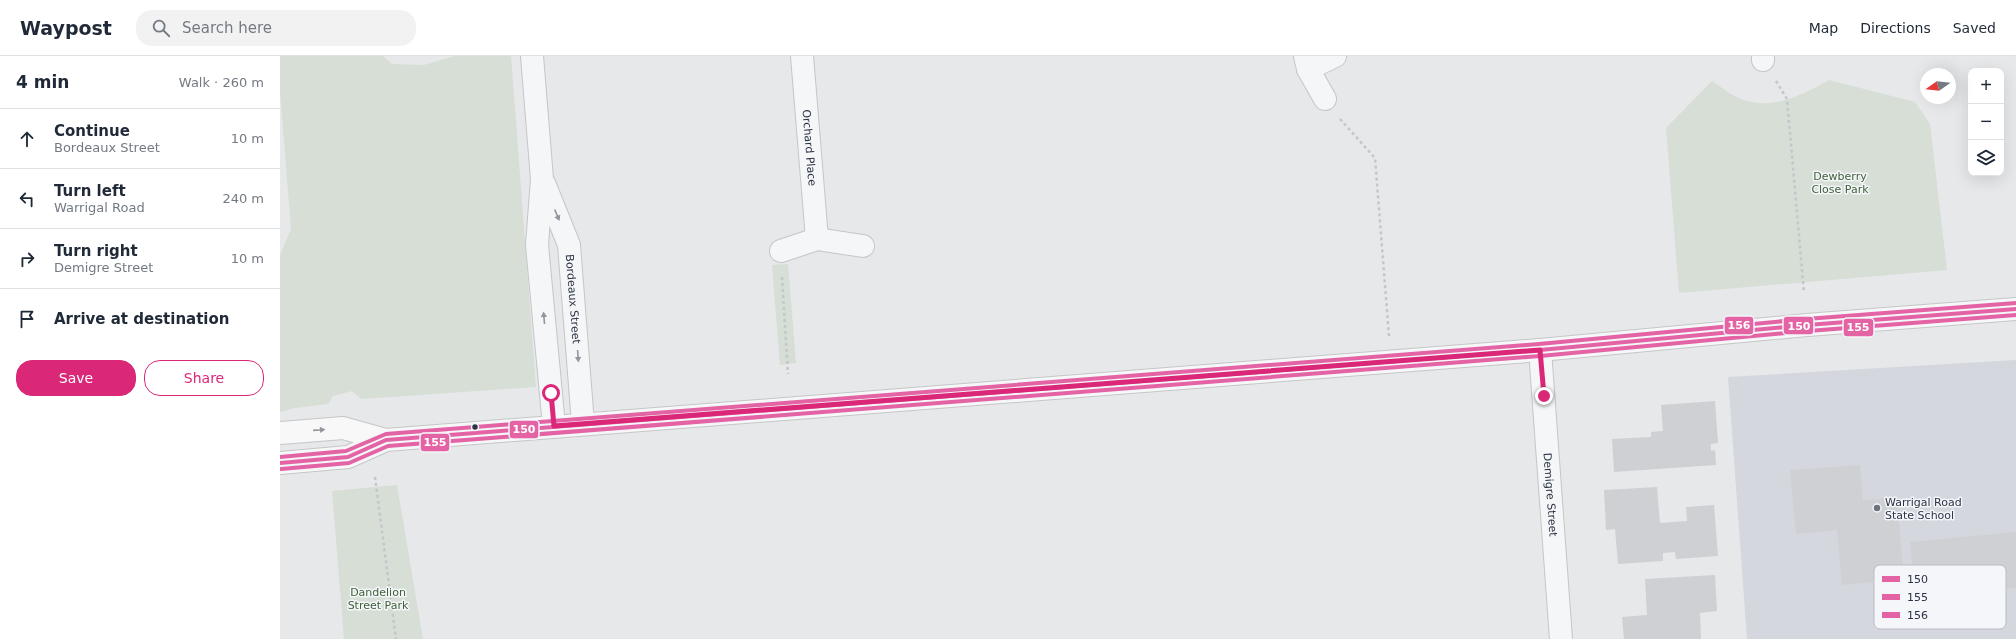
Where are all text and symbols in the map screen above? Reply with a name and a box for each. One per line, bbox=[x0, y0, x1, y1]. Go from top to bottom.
search box bbox=[136, 10, 416, 46]
text: Waypost bbox=[20, 17, 112, 39]
icon: search bbox=[150, 17, 172, 39]
text: Search here bbox=[182, 19, 272, 37]
text: Map bbox=[1809, 20, 1838, 36]
text: Directions bbox=[1860, 20, 1931, 36]
text: Saved bbox=[1953, 20, 1996, 36]
north arrow bbox=[1920, 68, 1956, 104]
map controls bbox=[1968, 68, 2004, 176]
button: + bbox=[1968, 68, 2004, 104]
text: 4 min bbox=[16, 72, 69, 92]
text: Walk · 260 m bbox=[179, 75, 264, 90]
button: − bbox=[1968, 104, 2004, 140]
street label: Orchard Place bbox=[800, 109, 819, 187]
text: Continue bbox=[54, 122, 130, 140]
icon: ahead bbox=[16, 128, 38, 150]
text: 10 m bbox=[231, 131, 264, 146]
text: Bordeaux Street bbox=[54, 140, 160, 155]
button: layers bbox=[1968, 140, 2004, 176]
park label: Dewberry Close Park bbox=[1811, 170, 1869, 196]
text: Turn left bbox=[54, 182, 126, 200]
icon: left bbox=[16, 188, 38, 210]
text: 240 m bbox=[222, 191, 264, 206]
text: Warrigal Road bbox=[54, 200, 145, 215]
one-way arrow bbox=[554, 209, 560, 221]
text: Turn right bbox=[54, 242, 138, 260]
icon: right bbox=[16, 248, 38, 270]
text: 10 m bbox=[231, 251, 264, 266]
street label: Bordeaux Street bbox=[563, 254, 583, 345]
text: Demigre Street bbox=[54, 260, 153, 275]
icon: arrive bbox=[16, 308, 38, 330]
text: Arrive at destination bbox=[54, 310, 229, 328]
one-way arrow bbox=[540, 312, 547, 324]
line badge: 156 bbox=[1724, 316, 1754, 335]
line badge: 150 bbox=[1783, 316, 1814, 335]
line badge: 155 bbox=[1843, 318, 1874, 337]
text: 156 bbox=[1728, 319, 1751, 332]
text: 150 bbox=[1788, 320, 1811, 333]
text: 155 bbox=[1847, 321, 1869, 334]
one-way arrow bbox=[574, 350, 581, 362]
button: Save bbox=[16, 360, 136, 396]
button: Share bbox=[144, 360, 264, 396]
route start bbox=[542, 384, 560, 402]
route end bbox=[1535, 387, 1553, 405]
line badge: 150 bbox=[509, 420, 539, 439]
unlabelled marker bbox=[470, 422, 480, 432]
text: 150 bbox=[513, 423, 536, 436]
one-way arrow bbox=[313, 426, 325, 433]
line badge: 155 bbox=[420, 433, 450, 452]
text: 155 bbox=[424, 436, 446, 449]
street label: Demigre Street bbox=[1541, 452, 1560, 538]
place label: Warrigal Road State School bbox=[1885, 496, 1962, 522]
marker: Warrigal Road State School bbox=[1872, 503, 1882, 513]
legend bbox=[1874, 565, 2006, 629]
text: 150 bbox=[1907, 573, 1928, 586]
park label: Dandelion Street Park bbox=[348, 586, 409, 612]
text: 155 bbox=[1907, 591, 1928, 604]
text: 156 bbox=[1907, 609, 1928, 622]

